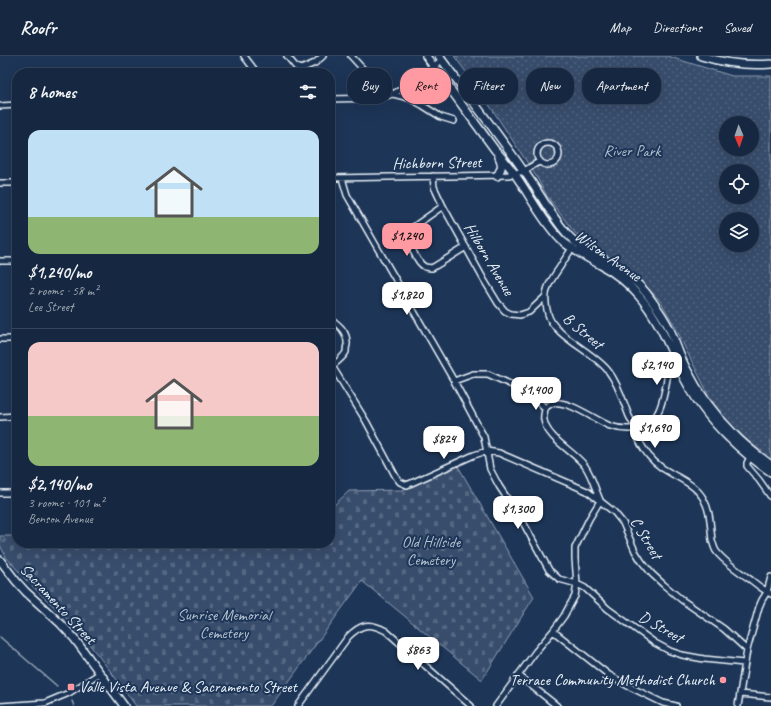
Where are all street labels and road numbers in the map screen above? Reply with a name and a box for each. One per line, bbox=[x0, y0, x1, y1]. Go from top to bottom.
street label: Hichborn Street bbox=[392, 152, 483, 174]
street label: Hilborn Avenue bbox=[460, 219, 519, 300]
street label: Wilson Avenue bbox=[571, 226, 647, 287]
street label: B Street bbox=[559, 308, 609, 355]
street label: C Street bbox=[626, 513, 668, 565]
street label: Sacramento Street bbox=[16, 559, 102, 650]
street label: D Street bbox=[635, 606, 689, 649]

